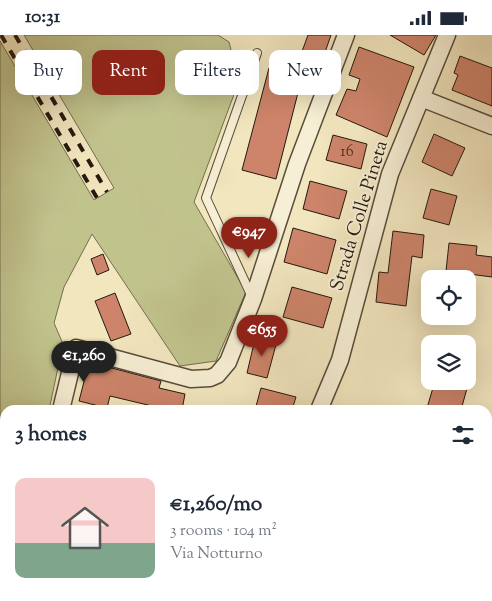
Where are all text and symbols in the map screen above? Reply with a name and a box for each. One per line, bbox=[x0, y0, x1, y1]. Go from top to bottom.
text: 10:31 bbox=[25, 4, 60, 31]
chip: Buy bbox=[15, 50, 82, 95]
chip: Rent bbox=[92, 50, 165, 95]
chip: Filters bbox=[175, 50, 259, 95]
chip: New bbox=[269, 50, 341, 95]
street label: Strada Colle Pineta bbox=[324, 137, 396, 295]
house number: 16 bbox=[340, 141, 354, 164]
pin: €947 bbox=[219, 217, 279, 259]
text: €947 bbox=[232, 221, 266, 244]
map controls bbox=[421, 270, 476, 390]
button: locate bbox=[421, 270, 476, 325]
pin: €655 bbox=[232, 315, 292, 357]
text: €655 bbox=[248, 319, 276, 342]
button: layers bbox=[421, 335, 476, 390]
pin: €1,260 bbox=[43, 341, 125, 383]
text: €1,260 bbox=[62, 345, 106, 368]
text: 3 homes bbox=[15, 420, 87, 450]
icon: filters bbox=[449, 421, 477, 449]
text: €1,260/mo bbox=[170, 490, 262, 520]
icon: home bbox=[55, 498, 115, 558]
text: 3 rooms · 104 m² bbox=[170, 520, 277, 543]
text: Via Notturno bbox=[170, 543, 263, 566]

